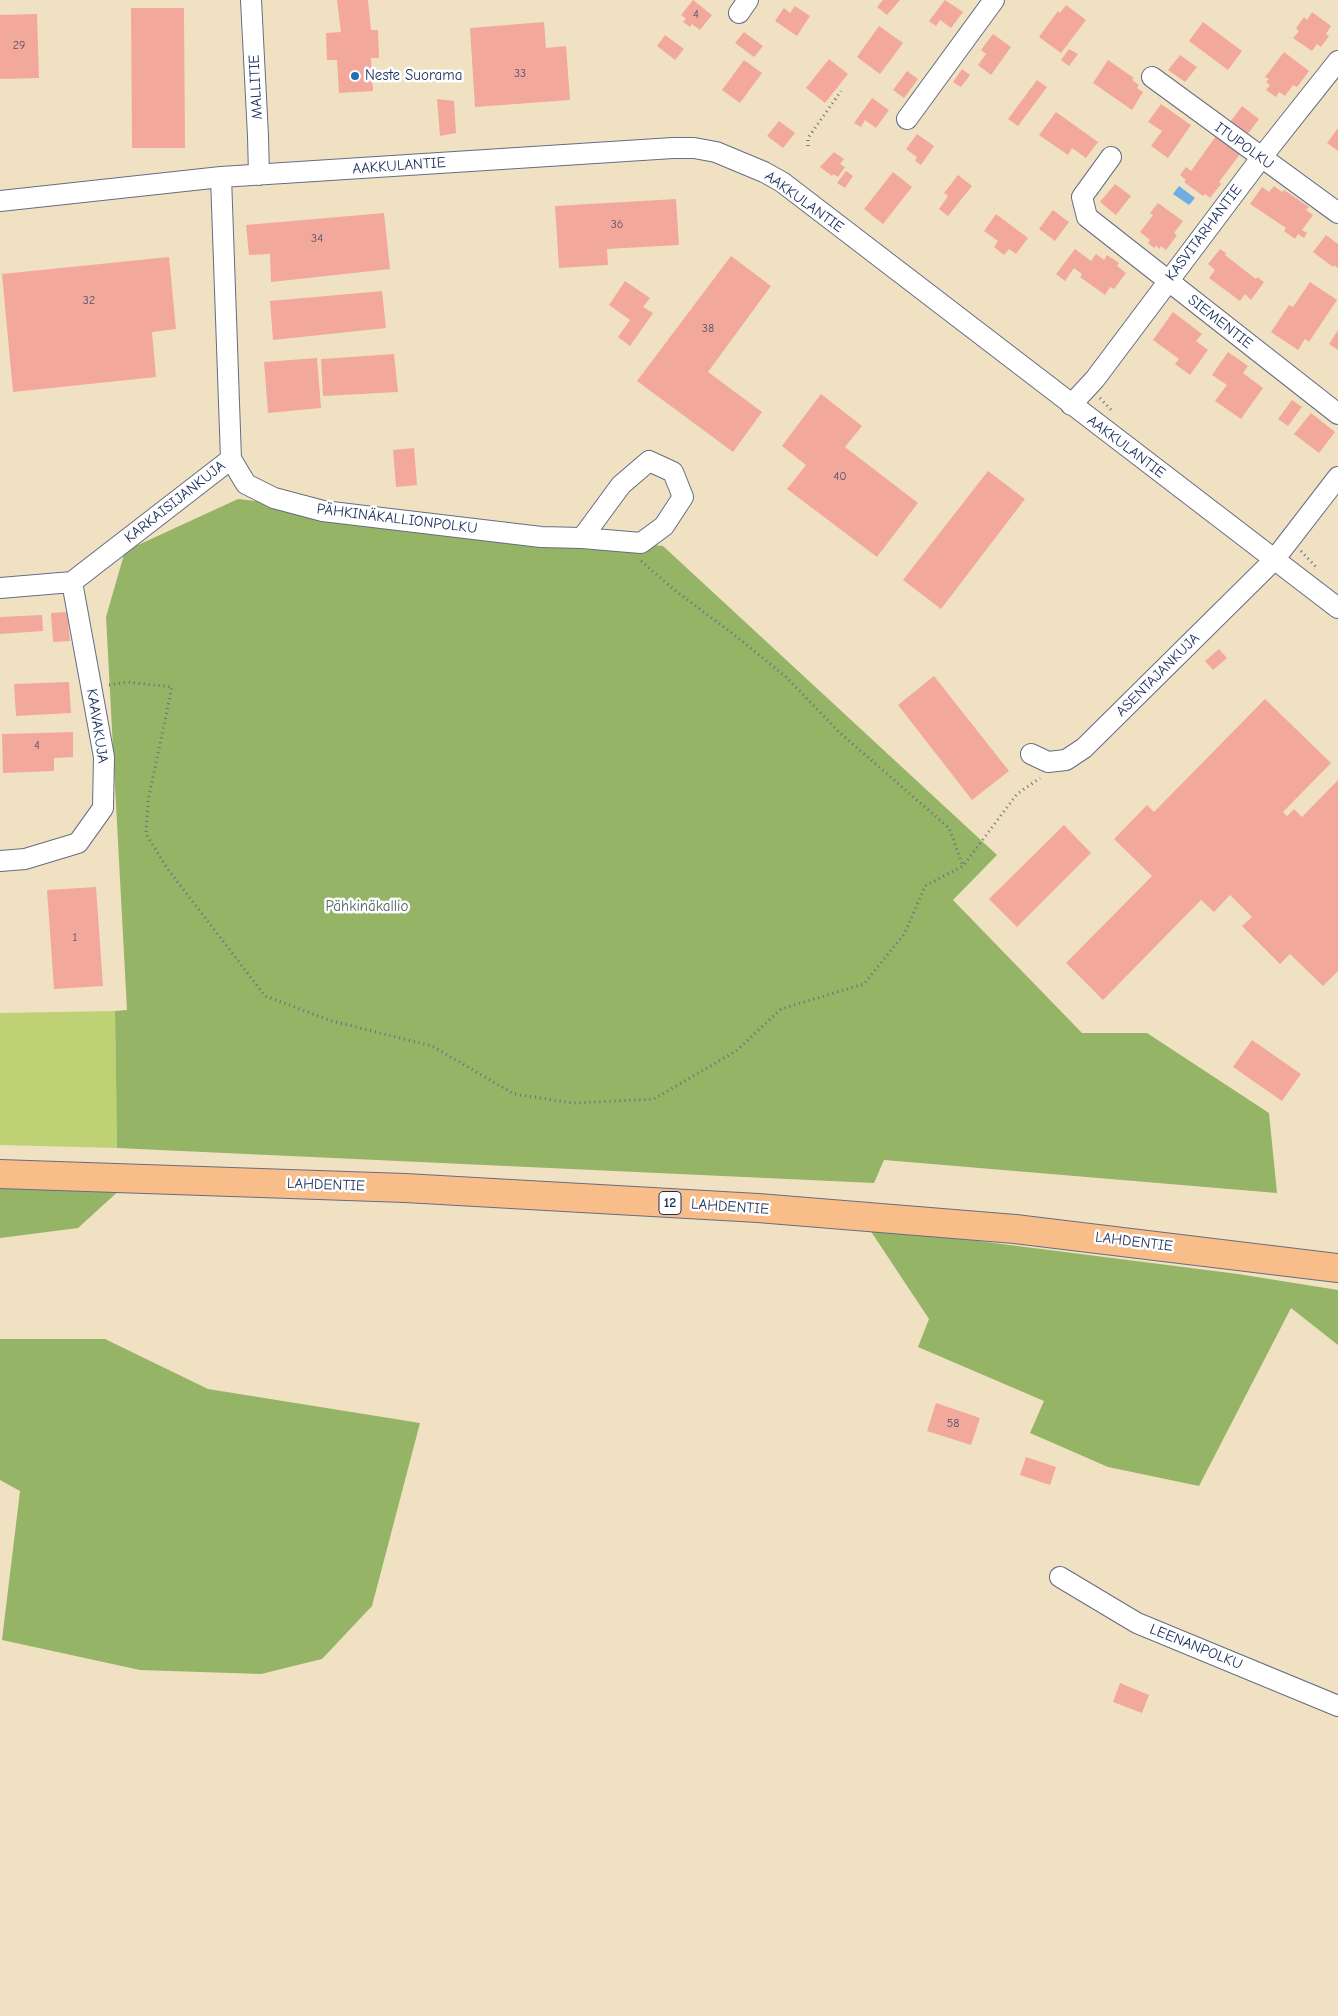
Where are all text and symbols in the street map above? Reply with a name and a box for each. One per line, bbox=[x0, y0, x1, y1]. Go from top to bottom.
house number: 4 bbox=[693, 8, 699, 22]
house number: 29 bbox=[13, 39, 25, 53]
street label: MALLITIE bbox=[245, 54, 267, 120]
place label: Neste Suorama bbox=[365, 67, 462, 85]
house number: 33 bbox=[514, 67, 526, 81]
marker: Neste Suorama bbox=[349, 70, 361, 82]
street label: ITUPOLKU bbox=[1211, 119, 1277, 173]
street label: AAKKULANTIE bbox=[352, 154, 446, 178]
street label: AAKKULANTIE bbox=[761, 167, 847, 237]
street label: KASVITARHANTIE bbox=[1162, 181, 1246, 285]
house number: 36 bbox=[611, 218, 623, 232]
house number: 34 bbox=[311, 232, 323, 246]
street label: SIEMENTIE bbox=[1184, 291, 1256, 353]
house number: 32 bbox=[83, 294, 95, 308]
house number: 38 bbox=[702, 322, 714, 336]
street label: AAKKULANTIE bbox=[1083, 412, 1169, 482]
street label: KARKAISIJANKUJA bbox=[121, 457, 229, 547]
house number: 40 bbox=[833, 470, 847, 484]
street label: PÄHKINÄKALLIONPOLKU bbox=[316, 500, 478, 538]
street label: ASENTAJANKUJA bbox=[1112, 629, 1204, 721]
street label: KAAVAKUJA bbox=[82, 687, 112, 765]
house number: 4 bbox=[34, 739, 40, 753]
park label: Pähkinäkallio bbox=[326, 898, 408, 916]
house number: 1 bbox=[73, 931, 77, 945]
street label: LAHDENTIE bbox=[287, 1175, 365, 1195]
road number: 12 bbox=[659, 1192, 681, 1214]
street label: LAHDENTIE bbox=[690, 1195, 770, 1219]
street label: LAHDENTIE bbox=[1094, 1228, 1174, 1256]
house number: 58 bbox=[947, 1417, 959, 1431]
street label: LEENANPOLKU bbox=[1147, 1620, 1245, 1674]

